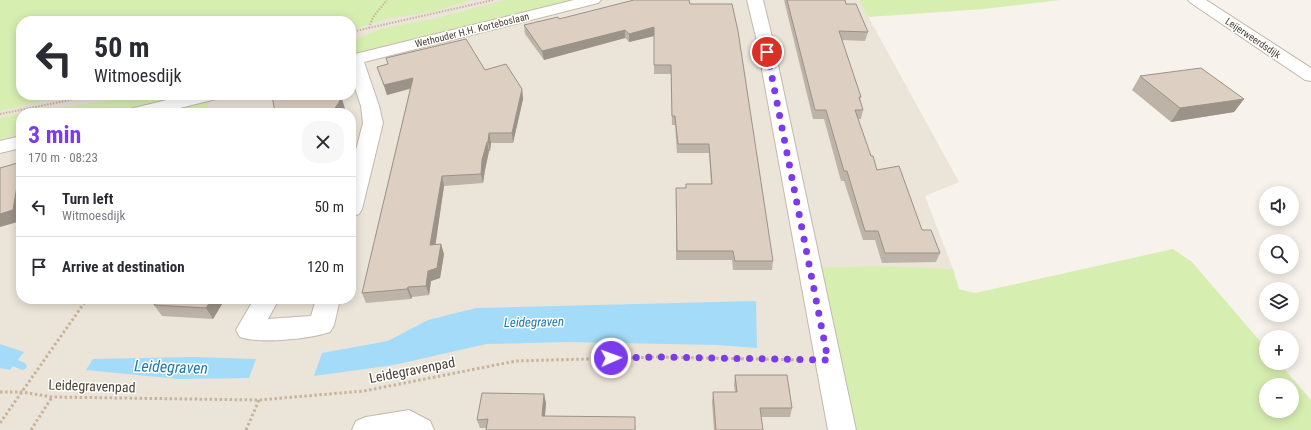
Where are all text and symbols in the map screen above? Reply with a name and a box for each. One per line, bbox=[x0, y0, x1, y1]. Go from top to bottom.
street label: Wethouder H.H. Korteboslaan bbox=[414, 10, 530, 50]
street label: Leijerweerdsdijk bbox=[1223, 16, 1283, 61]
text: 50 m bbox=[94, 31, 150, 64]
icon: left bbox=[28, 32, 80, 84]
pin bbox=[750, 35, 784, 69]
icon: arrive bbox=[756, 41, 778, 63]
text: Witmoesdijk bbox=[94, 65, 182, 86]
text: 3 min bbox=[28, 121, 81, 149]
button: close bbox=[302, 121, 344, 163]
text: 170 m · 08:23 bbox=[28, 150, 98, 165]
map controls bbox=[1259, 186, 1299, 418]
button: sound bbox=[1259, 186, 1299, 226]
text: Turn left bbox=[62, 190, 113, 208]
icon: left bbox=[28, 196, 50, 218]
text: 50 m bbox=[314, 198, 344, 216]
text: Witmoesdijk bbox=[62, 208, 125, 223]
button: search bbox=[1259, 234, 1299, 274]
icon: arrive bbox=[28, 256, 50, 278]
text: Arrive at destination bbox=[62, 258, 185, 276]
text: 120 m bbox=[307, 258, 344, 276]
button: layers bbox=[1259, 282, 1299, 322]
water label: Leidegraven bbox=[504, 314, 564, 330]
button: + bbox=[1259, 330, 1299, 370]
position arrow bbox=[590, 337, 632, 379]
street label: Leidegravenpad bbox=[368, 354, 456, 386]
water label: Leidegraven bbox=[134, 356, 208, 378]
street label: Leidegravenpad bbox=[48, 376, 136, 396]
button: − bbox=[1259, 378, 1299, 418]

